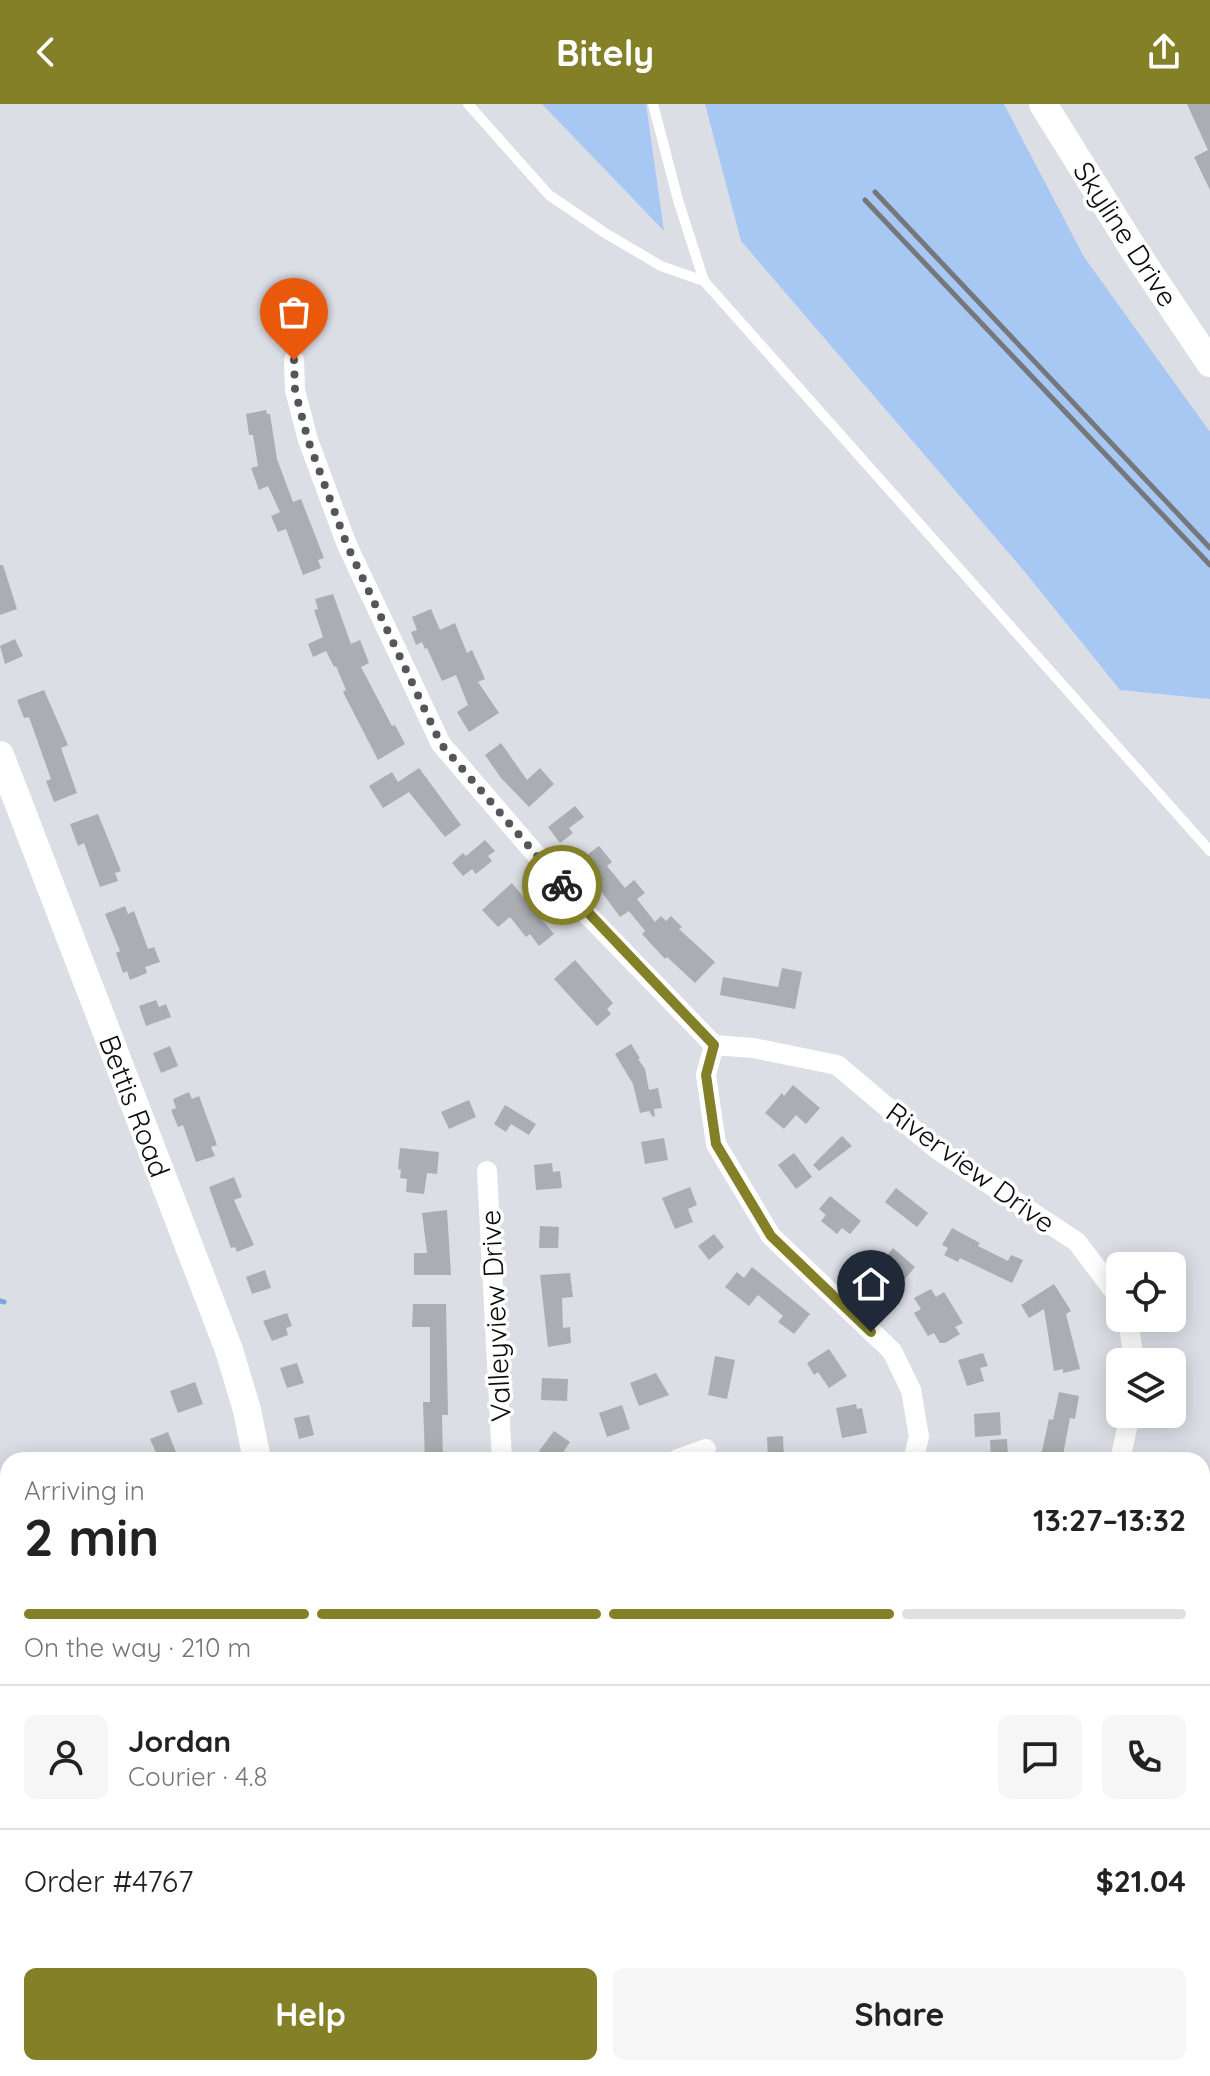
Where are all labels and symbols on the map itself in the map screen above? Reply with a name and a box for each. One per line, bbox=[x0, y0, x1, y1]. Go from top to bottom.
street label: Skyline Drive bbox=[1066, 155, 1186, 313]
pin bbox=[260, 278, 328, 360]
courier bbox=[522, 845, 602, 925]
street label: Bettis Road bbox=[92, 1030, 178, 1182]
street label: Riverview Drive bbox=[880, 1094, 1062, 1240]
street label: Valleyview Drive bbox=[472, 1209, 518, 1423]
pin bbox=[837, 1250, 905, 1332]

